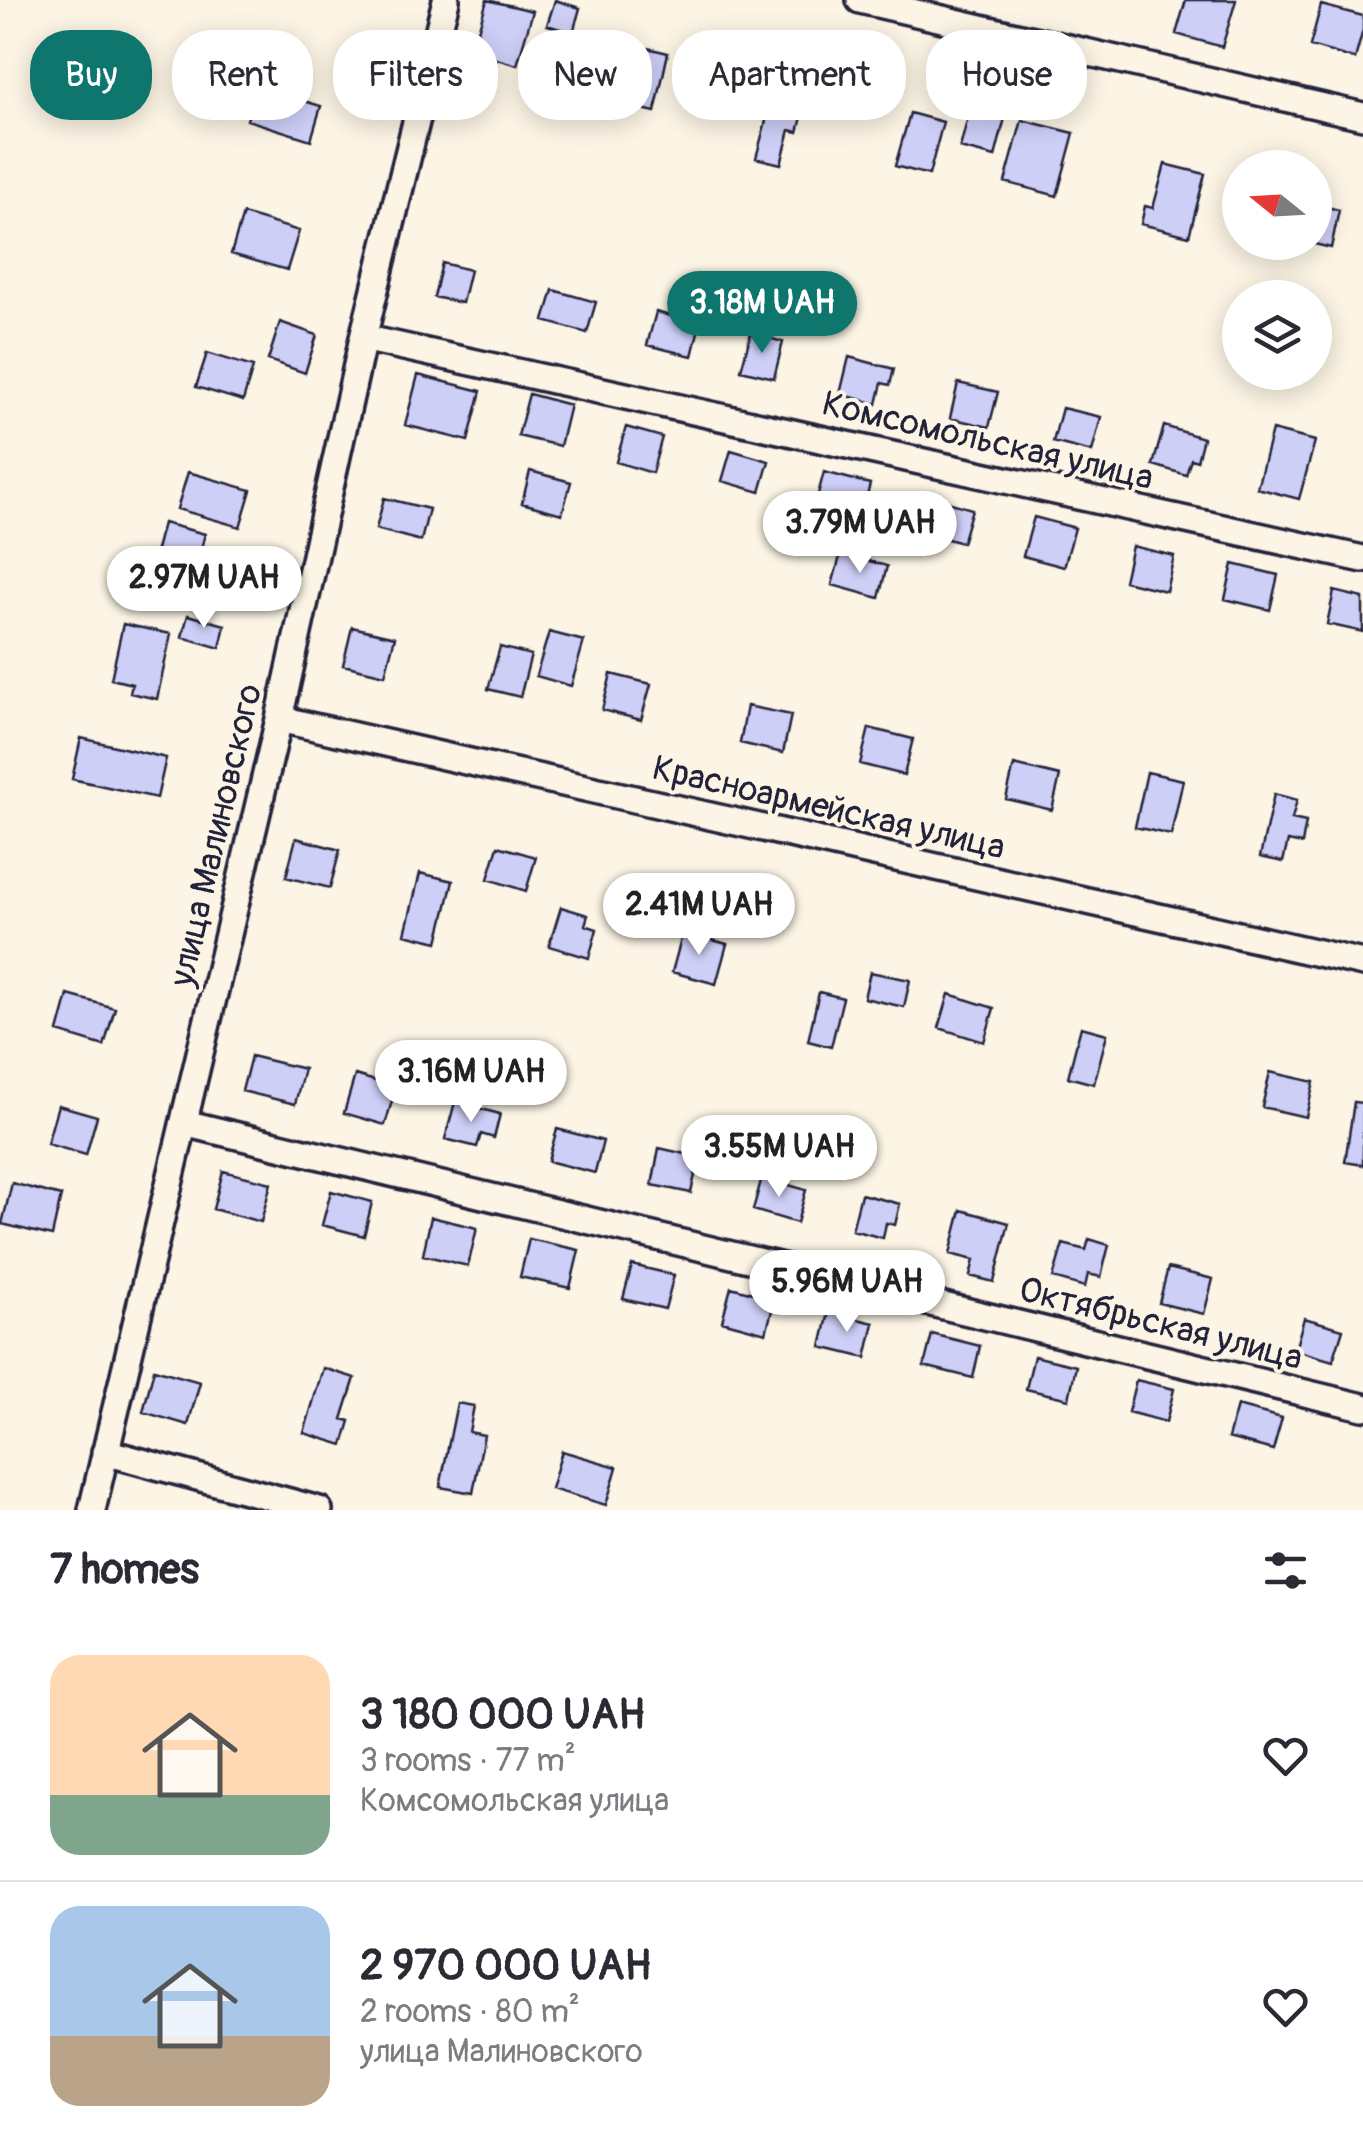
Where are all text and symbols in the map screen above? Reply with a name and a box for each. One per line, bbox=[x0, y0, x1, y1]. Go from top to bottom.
chip: Buy bbox=[30, 30, 152, 120]
chip: Rent bbox=[172, 30, 313, 120]
chip: Filters bbox=[333, 30, 498, 120]
chip: New bbox=[518, 30, 652, 120]
chip: Apartment bbox=[672, 30, 906, 120]
chip: House bbox=[926, 30, 1087, 120]
north arrow bbox=[1222, 150, 1332, 260]
map controls bbox=[1222, 150, 1332, 390]
pin: 3.18M UAH bbox=[648, 271, 876, 356]
button: layers bbox=[1222, 280, 1332, 390]
text: 3.18M UAH bbox=[689, 283, 835, 323]
street label: Комсомольская улица bbox=[818, 381, 1158, 500]
pin: 3.79M UAH bbox=[746, 491, 974, 576]
text: 3.79M UAH bbox=[785, 503, 935, 543]
pin: 2.97M UAH bbox=[90, 546, 318, 631]
text: 2.97M UAH bbox=[129, 558, 279, 598]
street label: улица Малиновского bbox=[160, 680, 272, 992]
street label: Красноармейская улица bbox=[648, 746, 1009, 870]
pin: 2.41M UAH bbox=[585, 873, 813, 958]
text: 2.41M UAH bbox=[625, 885, 773, 925]
pin: 3.16M UAH bbox=[357, 1040, 585, 1125]
text: 3.16M UAH bbox=[397, 1052, 545, 1092]
pin: 3.55M UAH bbox=[665, 1115, 893, 1200]
text: 3.55M UAH bbox=[703, 1127, 855, 1167]
pin: 5.96M UAH bbox=[733, 1250, 961, 1335]
text: 5.96M UAH bbox=[771, 1262, 923, 1302]
street label: Октябрьская улица bbox=[1015, 1268, 1307, 1380]
icon: filters bbox=[1258, 1543, 1313, 1598]
text: 7 homes bbox=[50, 1544, 199, 1596]
text: 3 180 000 UAH bbox=[360, 1689, 645, 1741]
icon: home bbox=[130, 1695, 250, 1815]
icon: heart bbox=[1258, 1728, 1313, 1783]
text: 3 rooms · 77 m² bbox=[360, 1741, 576, 1781]
text: Комсомольская улица bbox=[360, 1781, 669, 1821]
text: 2 970 000 UAH bbox=[360, 1940, 651, 1992]
icon: home bbox=[130, 1946, 250, 2066]
icon: heart bbox=[1258, 1979, 1313, 2034]
text: 2 rooms · 80 m² bbox=[360, 1992, 580, 2032]
text: улица Малиновского bbox=[360, 2032, 643, 2072]

